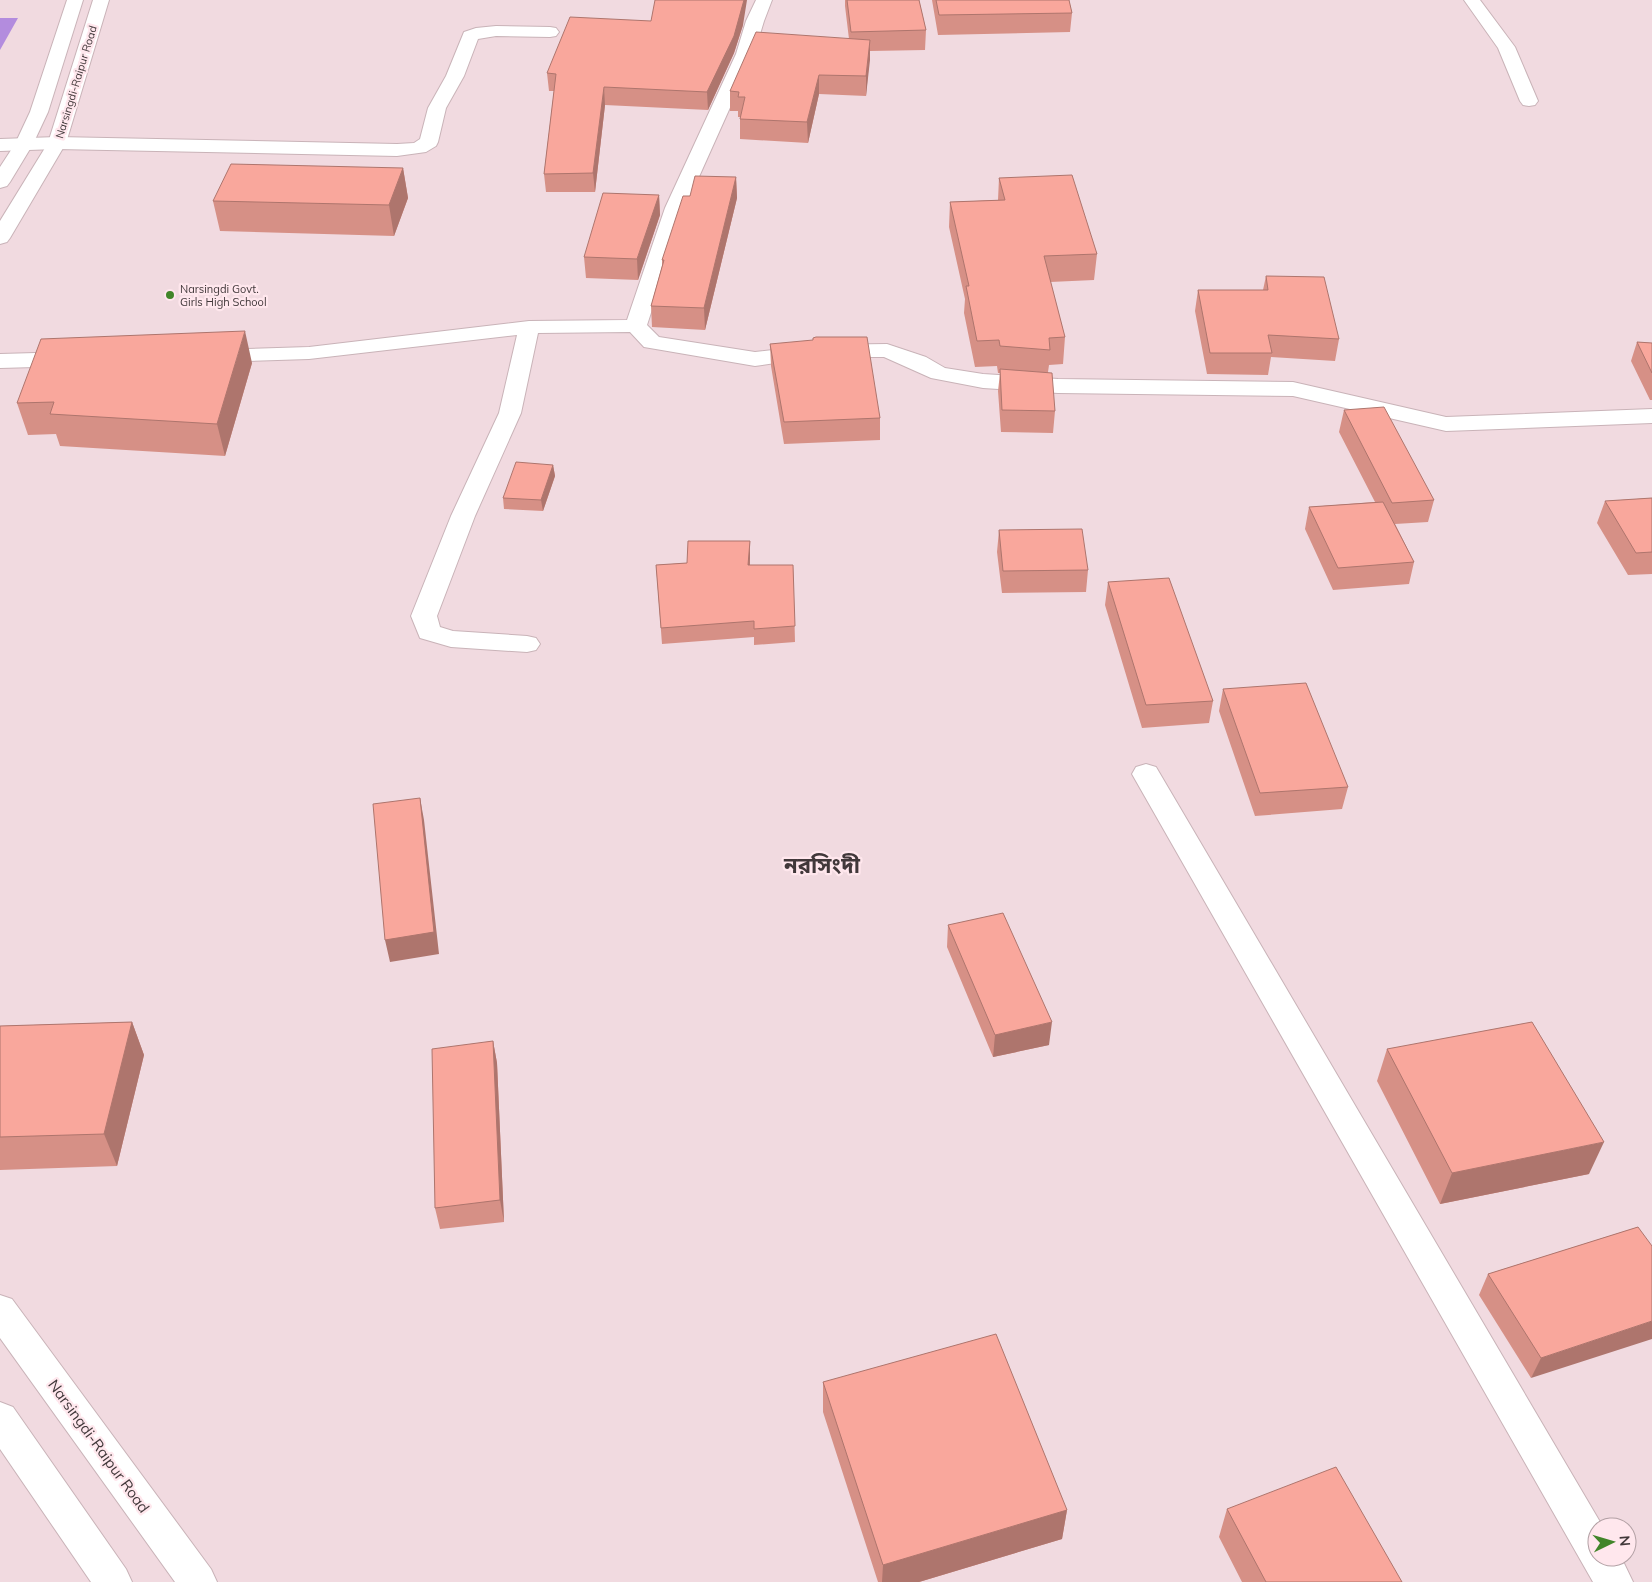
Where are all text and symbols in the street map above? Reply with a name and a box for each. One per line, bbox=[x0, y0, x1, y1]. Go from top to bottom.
street label: Narsingdi-Raipur Road bbox=[52, 24, 100, 140]
place label: Narsingdi Govt. Girls High School bbox=[180, 282, 267, 309]
marker: Narsingdi Govt. Girls High School bbox=[164, 289, 176, 301]
district label: নরসিংদী bbox=[783, 851, 861, 879]
street label: Narsingdi-Raipur Road bbox=[44, 1376, 154, 1516]
north arrow bbox=[1587, 1517, 1637, 1567]
text: N bbox=[1616, 1535, 1634, 1547]

